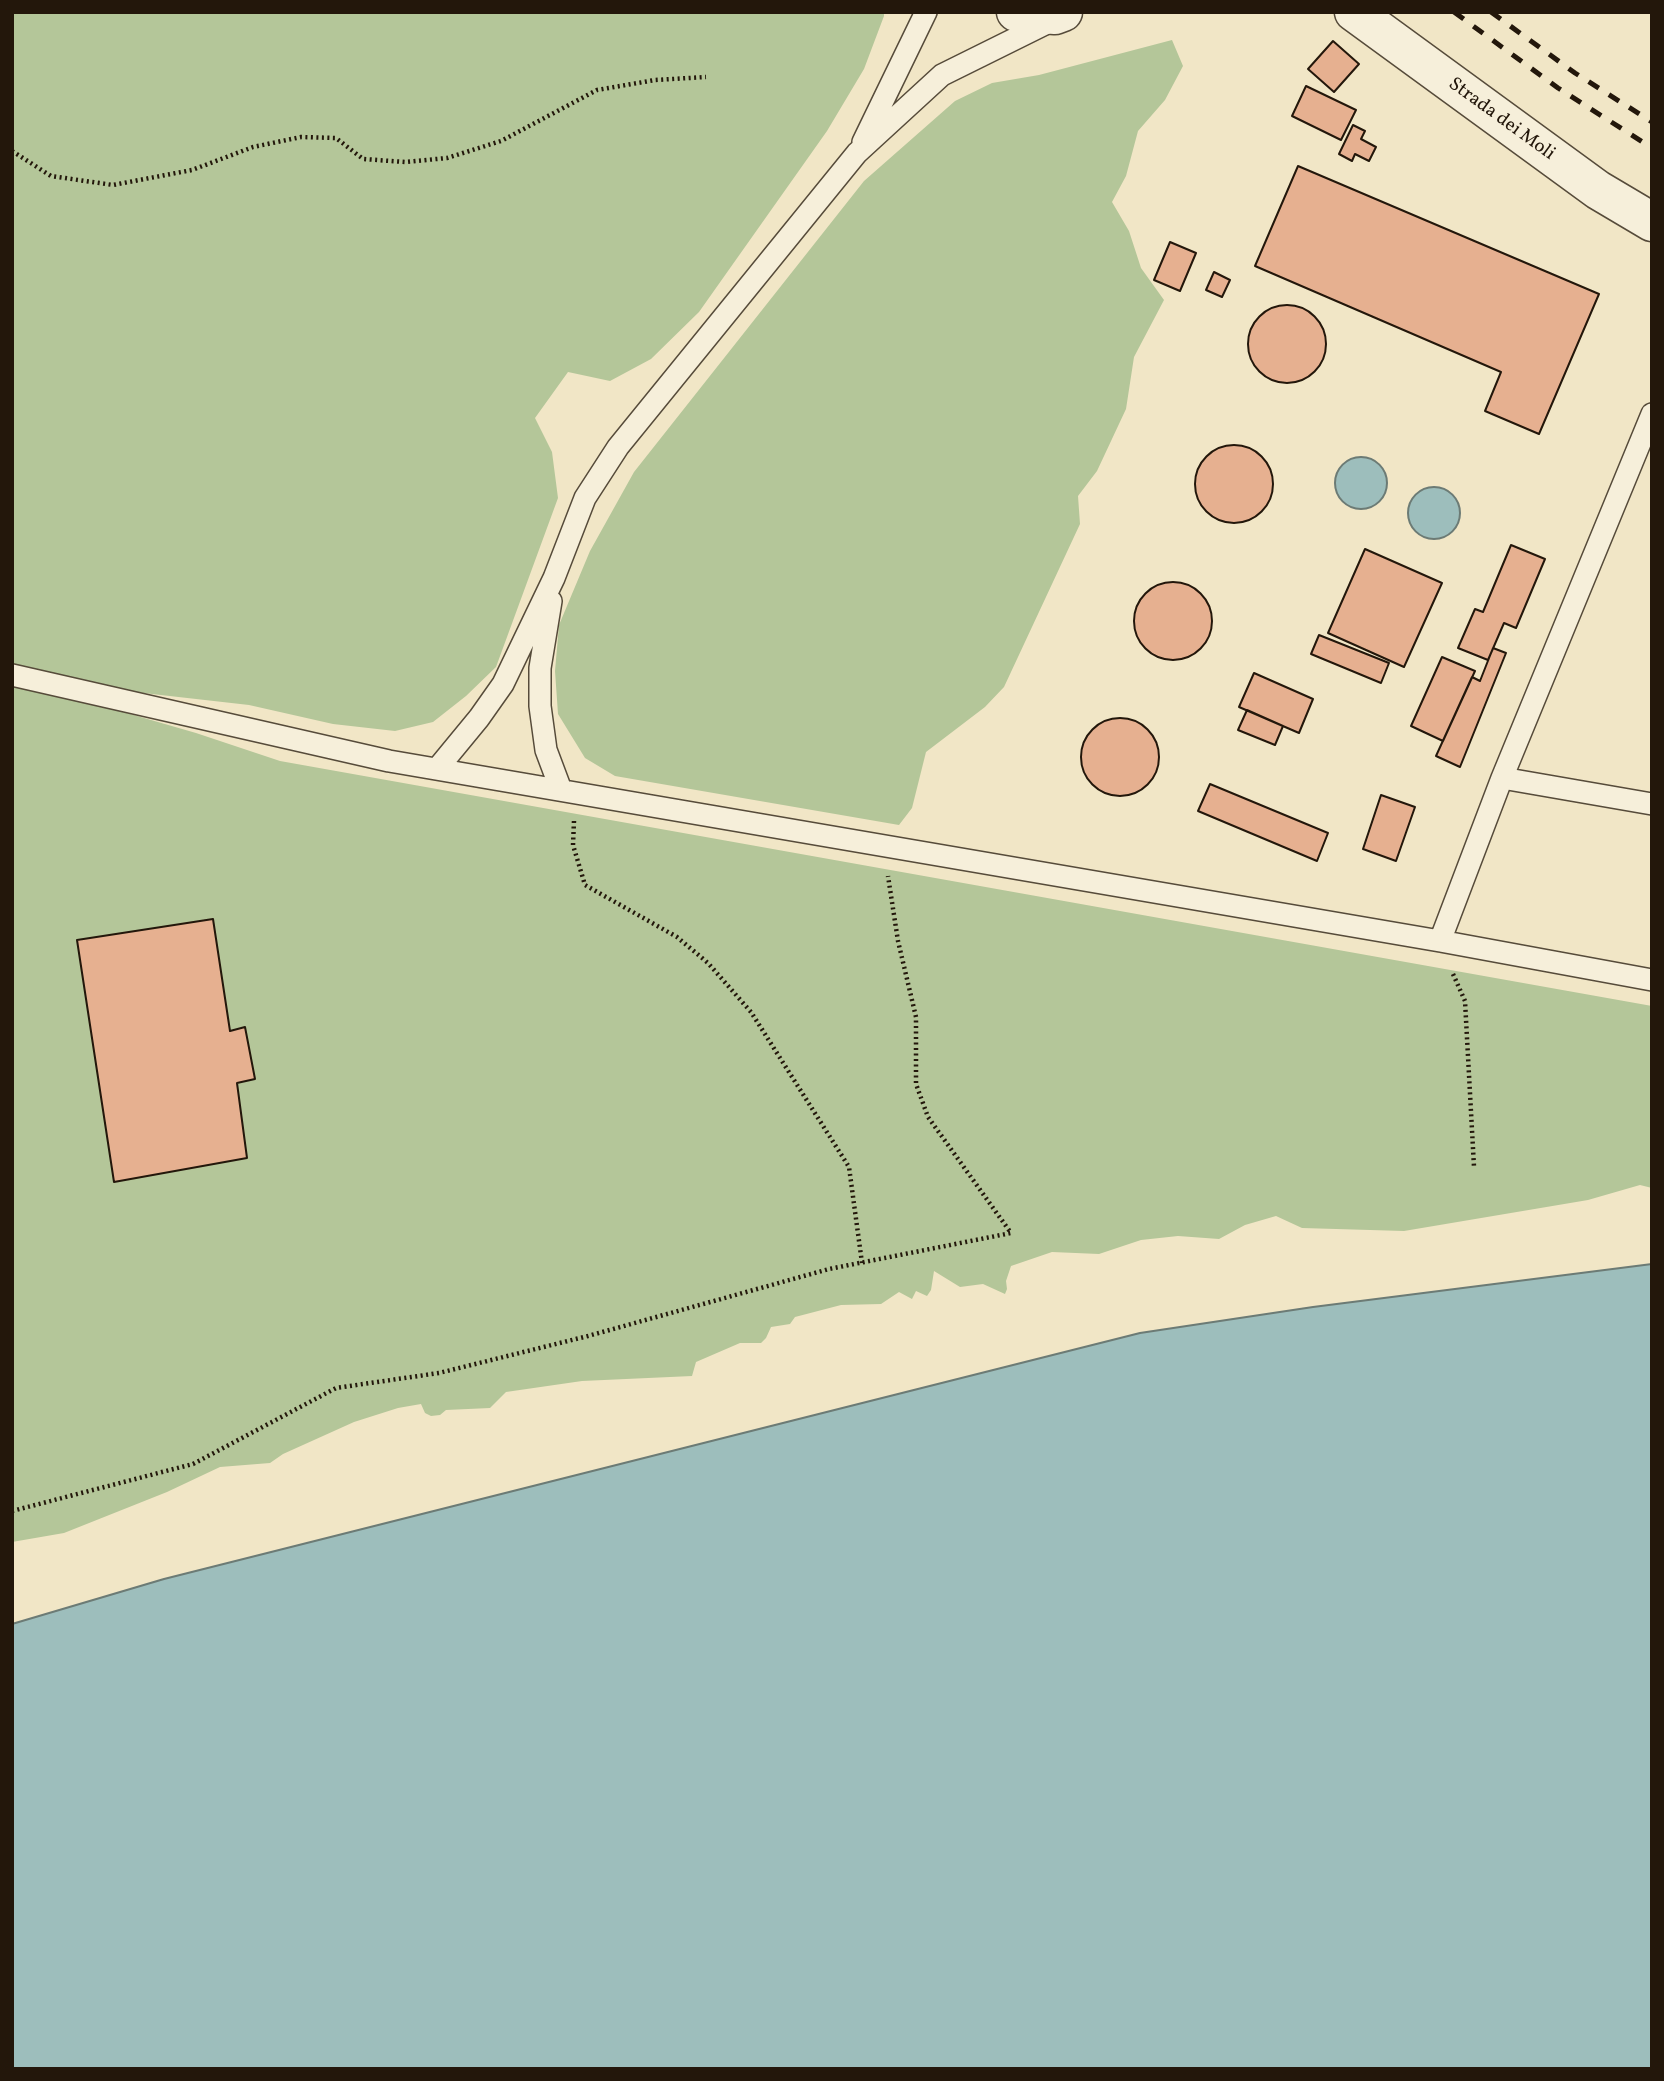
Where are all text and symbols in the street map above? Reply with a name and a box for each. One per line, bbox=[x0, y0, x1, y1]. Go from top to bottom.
street label: Strada dei Moli bbox=[1443, 74, 1559, 166]

